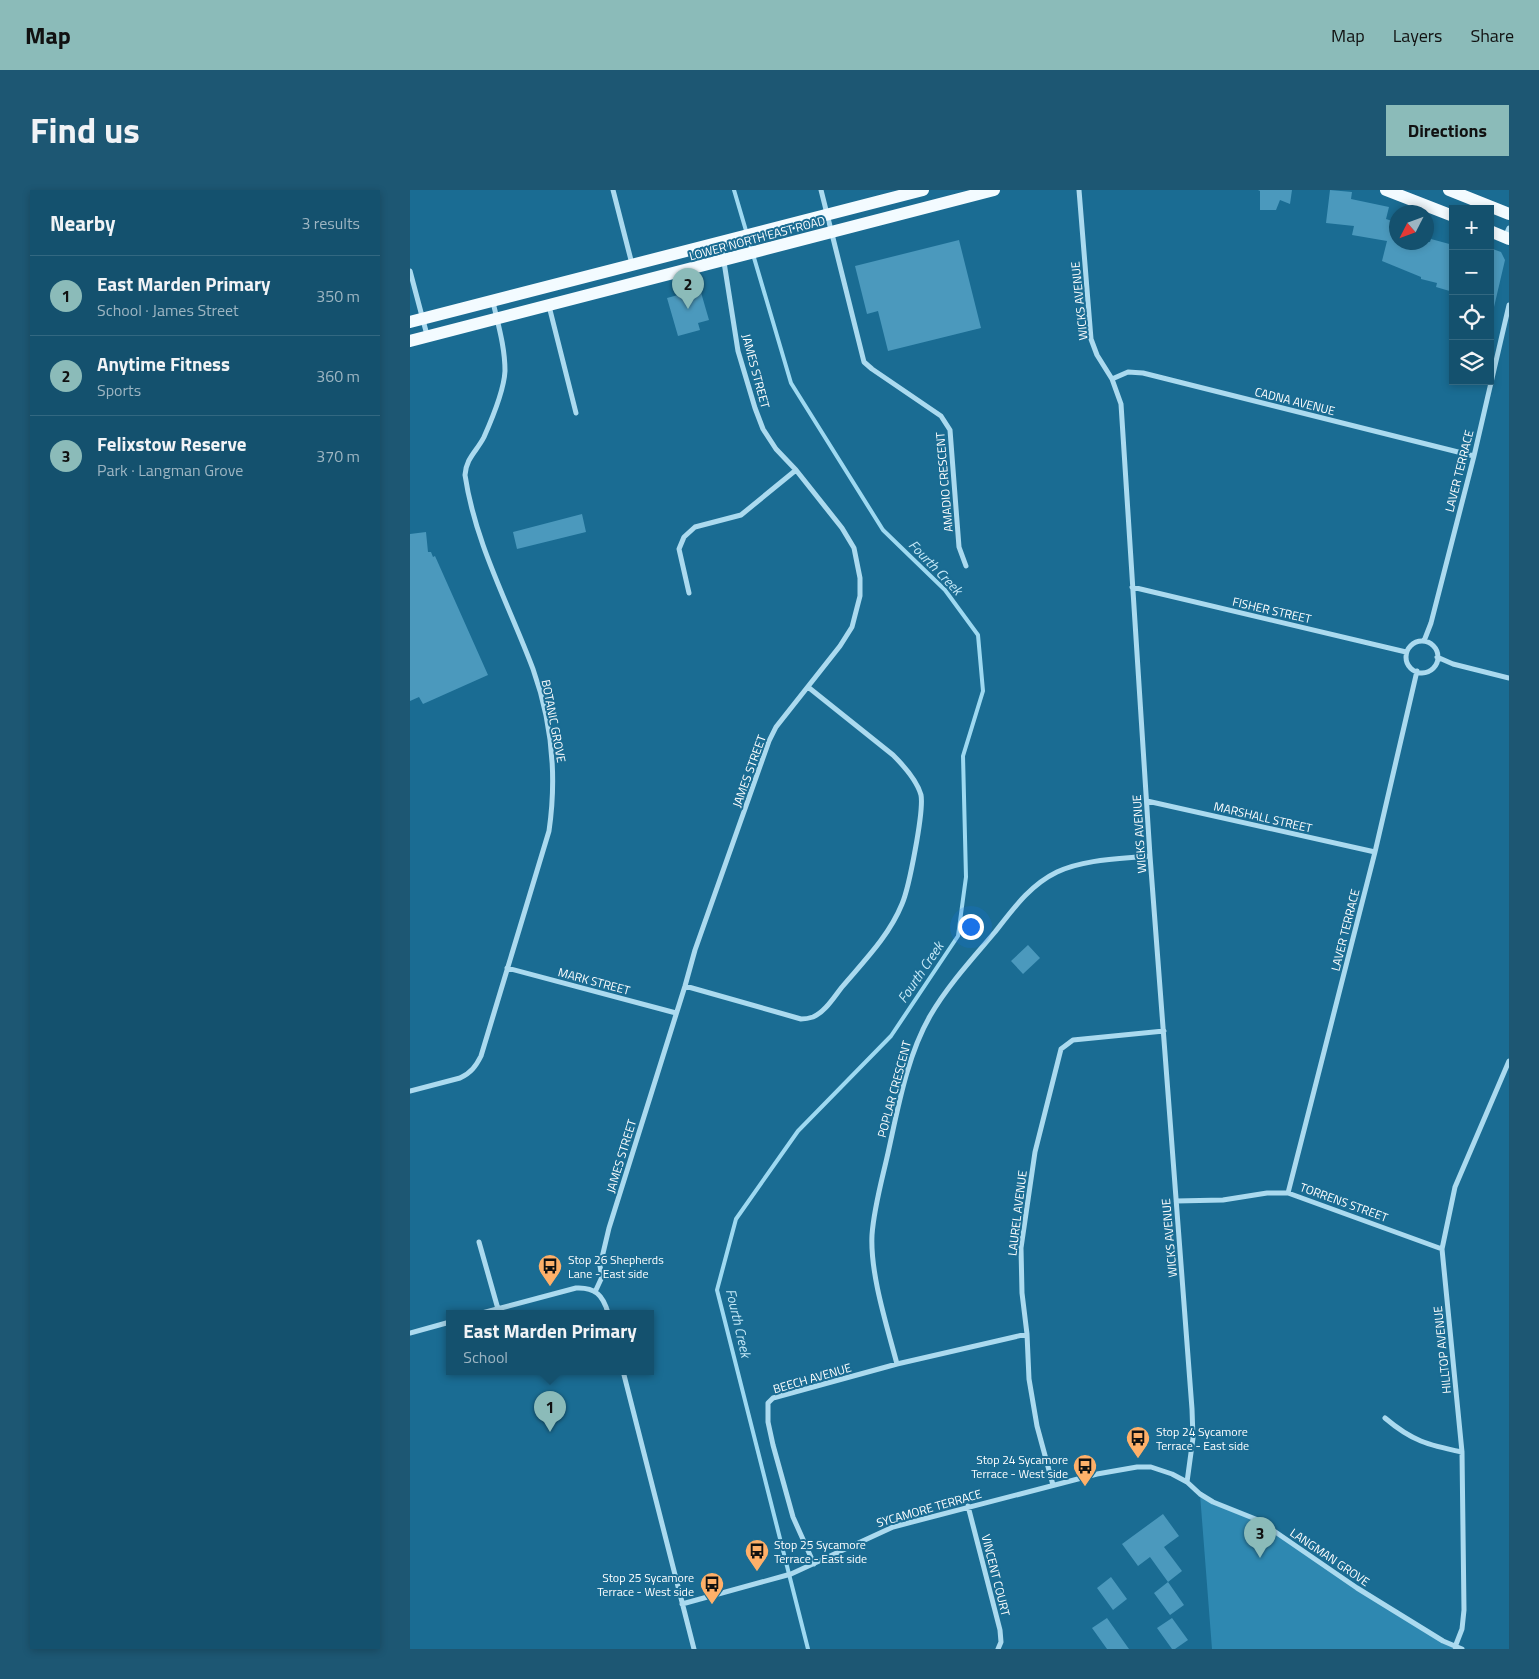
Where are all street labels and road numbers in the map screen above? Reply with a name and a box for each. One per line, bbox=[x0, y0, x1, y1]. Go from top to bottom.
street label: LOWER NORTH EAST ROAD bbox=[687, 211, 827, 265]
street label: WICKS AVENUE bbox=[1065, 260, 1093, 341]
street label: JAMES STREET bbox=[737, 332, 775, 411]
street label: CADNA AVENUE bbox=[1253, 382, 1338, 420]
street label: LAVER TERRACE bbox=[1440, 428, 1478, 514]
street label: AMADIO CRESCENT bbox=[930, 431, 958, 533]
street label: FISHER STREET bbox=[1231, 592, 1314, 628]
street label: BOTANIC GROVE bbox=[537, 678, 571, 765]
street label: JAMES STREET bbox=[727, 731, 771, 810]
street label: WICKS AVENUE bbox=[1127, 794, 1151, 874]
street label: MARSHALL STREET bbox=[1212, 796, 1315, 838]
street label: LAVER TERRACE bbox=[1326, 887, 1364, 973]
street label: MARK STREET bbox=[556, 962, 633, 1000]
street label: POPLAR CRESCENT bbox=[872, 1038, 916, 1140]
street label: JAMES STREET bbox=[601, 1116, 641, 1195]
street label: LAUREL AVENUE bbox=[1002, 1169, 1032, 1257]
street label: TORRENS STREET bbox=[1297, 1177, 1391, 1227]
street label: WICKS AVENUE bbox=[1156, 1197, 1182, 1278]
street label: HILLTOP AVENUE bbox=[1428, 1305, 1456, 1395]
street label: BEECH AVENUE bbox=[771, 1358, 854, 1398]
street label: SYCAMORE TERRACE bbox=[874, 1484, 984, 1532]
street label: LANGMAN GROVE bbox=[1286, 1523, 1374, 1591]
street label: VINCENT COURT bbox=[977, 1532, 1016, 1619]

